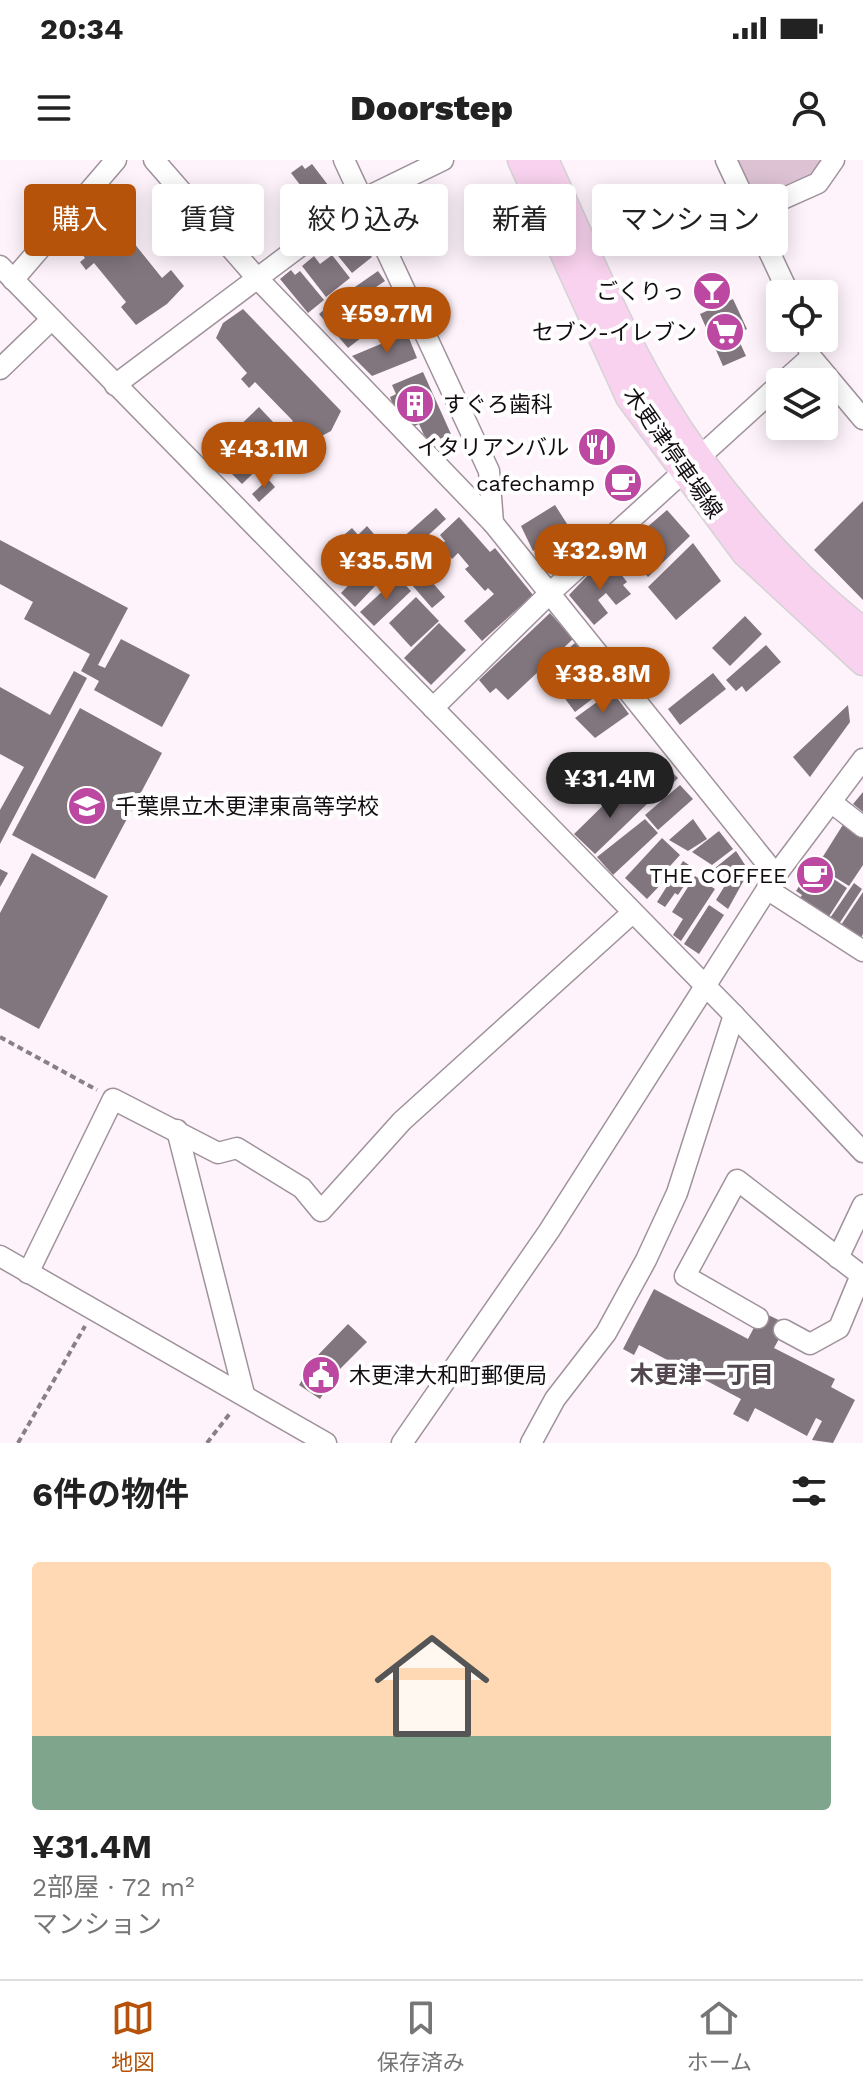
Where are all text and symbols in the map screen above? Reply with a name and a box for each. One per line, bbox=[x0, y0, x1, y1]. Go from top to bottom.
text: 20:34 bbox=[40, 11, 123, 46]
icon: menu bbox=[32, 86, 76, 130]
icon: person bbox=[787, 86, 831, 130]
text: Doorstep bbox=[350, 87, 513, 129]
chip: 購入 bbox=[24, 184, 136, 256]
chip: 賃貸 bbox=[152, 184, 264, 256]
chip: 絞り込み bbox=[280, 184, 448, 256]
chip: 新着 bbox=[464, 184, 576, 256]
chip: マンション bbox=[592, 184, 788, 256]
bar icon: ごくりっ bbox=[691, 270, 733, 312]
place label: ごくりっ bbox=[596, 279, 684, 304]
map controls bbox=[766, 280, 838, 440]
button: locate bbox=[766, 280, 838, 352]
pin: ¥59.7M bbox=[322, 287, 452, 355]
text: ¥59.7M bbox=[341, 298, 433, 328]
supermarket icon: セブン-イレブン bbox=[704, 311, 746, 353]
place label: セブン-イレブン bbox=[532, 320, 697, 345]
button: layers bbox=[766, 368, 838, 440]
building icon: すぐろ歯科 bbox=[394, 383, 436, 425]
street label: 木更津停車場線 bbox=[619, 383, 727, 523]
place label: すぐろ歯科 bbox=[443, 392, 553, 417]
pin: ¥43.1M bbox=[199, 422, 329, 490]
restaurant icon: イタリアンバル bbox=[576, 426, 618, 468]
text: ¥43.1M bbox=[219, 433, 309, 463]
place label: イタリアンバル bbox=[417, 435, 569, 460]
cafe icon: cafechamp bbox=[602, 462, 644, 504]
place label: cafechamp bbox=[476, 471, 595, 496]
pin: ¥32.9M bbox=[535, 524, 665, 592]
pin: ¥35.5M bbox=[321, 534, 451, 602]
text: ¥32.9M bbox=[552, 535, 648, 565]
text: ¥35.5M bbox=[339, 545, 433, 575]
pin: ¥38.8M bbox=[538, 647, 668, 715]
text: ¥38.8M bbox=[555, 658, 651, 688]
pin: ¥31.4M bbox=[545, 752, 675, 820]
text: ¥31.4M bbox=[564, 763, 656, 793]
school or university icon: 千葉県立木更津東高等学校 bbox=[66, 785, 108, 827]
place label: 千葉県立木更津東高等学校 bbox=[115, 794, 379, 819]
cafe icon: THE COFFEE bbox=[794, 854, 836, 896]
place label: THE COFFEE bbox=[650, 863, 787, 888]
public building icon: 木更津大和町郵便局 bbox=[300, 1354, 342, 1396]
district label: 木更津一丁目 bbox=[630, 1361, 774, 1389]
place label: 木更津大和町郵便局 bbox=[349, 1363, 547, 1388]
icon: filters bbox=[787, 1469, 831, 1513]
text: 6件の物件 bbox=[32, 1474, 189, 1514]
icon: home bbox=[360, 1614, 504, 1758]
text: ¥31.4M bbox=[32, 1826, 152, 1866]
text: 2部屋 · 72 m² bbox=[32, 1872, 195, 1902]
text: マンション bbox=[32, 1909, 162, 1939]
tab: 地図 bbox=[111, 1996, 155, 2076]
tab: 保存済み bbox=[377, 1996, 465, 2076]
tab: ホーム bbox=[687, 1996, 752, 2076]

